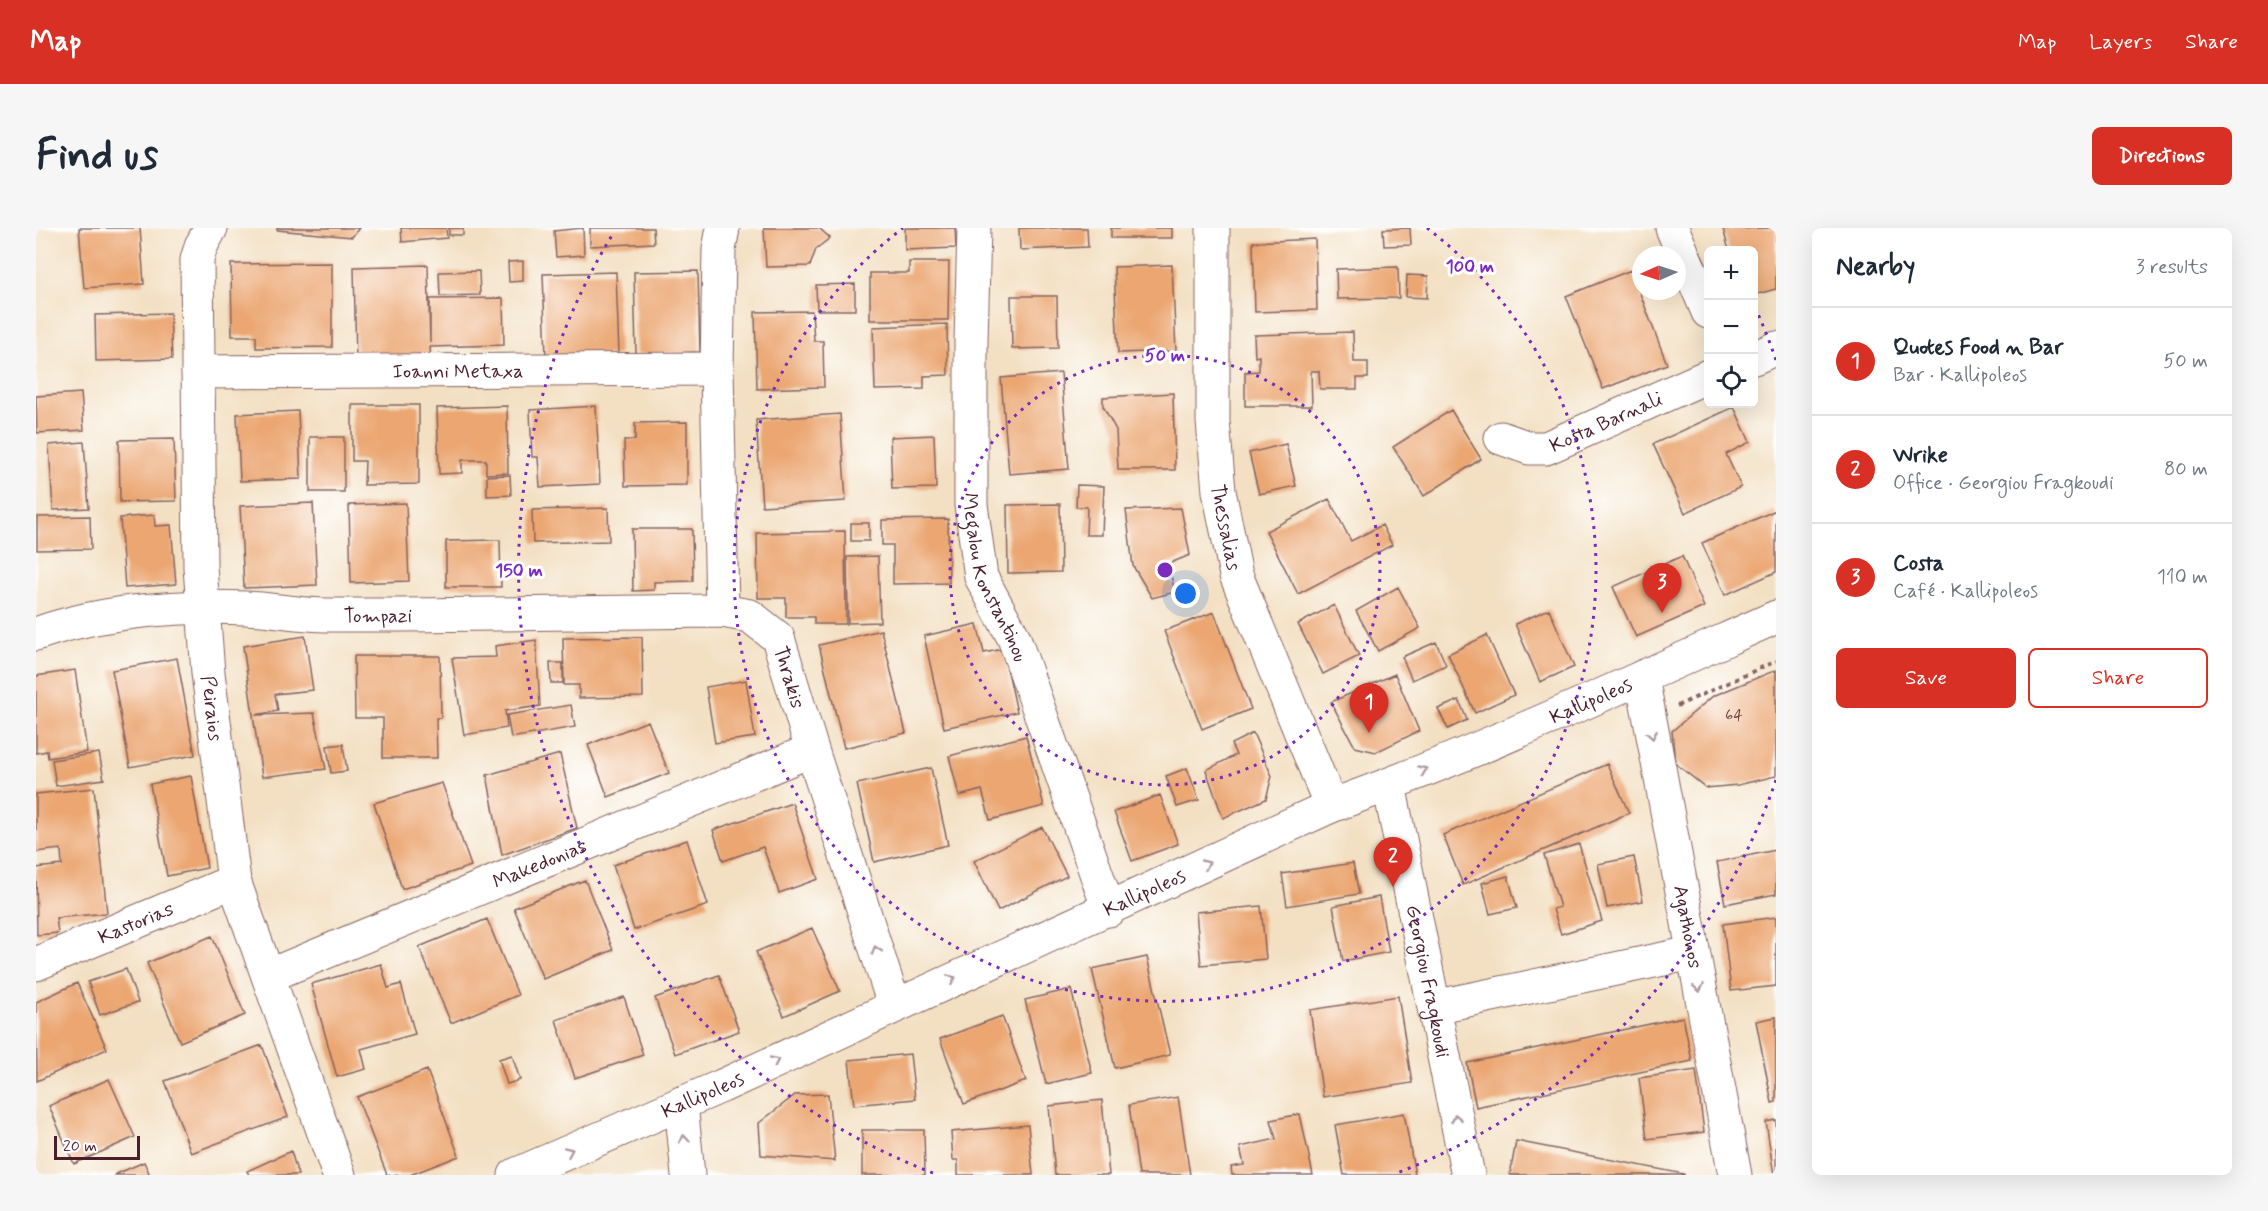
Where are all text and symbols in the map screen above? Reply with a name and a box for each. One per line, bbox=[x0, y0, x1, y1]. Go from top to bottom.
text: Map bbox=[30, 24, 81, 61]
text: Map bbox=[2018, 28, 2056, 56]
text: Layers bbox=[2089, 28, 2152, 56]
text: Share bbox=[2185, 28, 2238, 56]
button: Directions bbox=[2092, 127, 2232, 185]
text: Find us bbox=[36, 129, 158, 184]
north arrow bbox=[1632, 246, 1686, 300]
map controls bbox=[1704, 246, 1758, 408]
button: + bbox=[1704, 246, 1758, 300]
text: Nearby bbox=[1836, 250, 1915, 284]
text: 3 results bbox=[2136, 254, 2208, 281]
text: 100 m bbox=[1446, 255, 1494, 279]
button: − bbox=[1704, 300, 1758, 354]
text: Quotes Food n Bar bbox=[1893, 334, 2063, 362]
text: 50 m bbox=[1145, 344, 1185, 368]
text: 1 bbox=[1851, 348, 1860, 375]
text: 50 m bbox=[2163, 348, 2208, 375]
button: locate bbox=[1704, 354, 1758, 408]
street label: Ioanni Metaxa bbox=[392, 358, 524, 386]
text: Bar · Kallipoleos bbox=[1893, 362, 2027, 389]
street label: Kosta Barnali bbox=[1546, 386, 1667, 460]
text: Wrike bbox=[1893, 442, 1948, 470]
text: 2 bbox=[1851, 456, 1860, 483]
text: 80 m bbox=[2164, 456, 2208, 483]
text: Office · Georgiou Fragkoudi bbox=[1893, 470, 2114, 497]
street label: Thessalias bbox=[1203, 483, 1247, 573]
street label: Megalou Konstantinou bbox=[956, 493, 1033, 666]
text: Costa bbox=[1893, 550, 1944, 578]
text: 150 m bbox=[495, 559, 543, 583]
centre of rings bbox=[1155, 560, 1175, 580]
pin: 3 bbox=[1642, 564, 1682, 613]
text: 3 bbox=[1851, 564, 1860, 591]
text: 110 m bbox=[2157, 564, 2208, 591]
text: Café · Kallipoleos bbox=[1893, 578, 2038, 605]
your location bbox=[1171, 579, 1200, 608]
street label: Tompazi bbox=[343, 603, 412, 630]
street label: Thrakis bbox=[766, 643, 811, 712]
button: Save bbox=[1836, 648, 2016, 708]
button: Share bbox=[2028, 648, 2208, 708]
street label: Kallipoleos bbox=[1546, 671, 1637, 731]
street label: Peiraios bbox=[193, 674, 228, 743]
pin: 1 bbox=[1350, 684, 1388, 733]
house number: 64 bbox=[1725, 705, 1743, 726]
one-way arrow bbox=[1645, 729, 1658, 739]
one-way arrow bbox=[1417, 765, 1428, 777]
street label: Makedonias bbox=[489, 833, 591, 896]
pin: 2 bbox=[1374, 838, 1412, 887]
one-way arrow bbox=[1200, 860, 1211, 872]
street label: Kallipoleos bbox=[1099, 863, 1190, 924]
street label: Agathonos bbox=[1666, 883, 1708, 971]
street label: Kastorias bbox=[94, 896, 178, 951]
street label: Georgiou Fragkoudi bbox=[1399, 903, 1456, 1060]
one-way arrow bbox=[871, 945, 883, 956]
one-way arrow bbox=[946, 975, 957, 987]
one-way arrow bbox=[1692, 983, 1705, 993]
one-way arrow bbox=[768, 1057, 779, 1069]
street label: Kallipoleos bbox=[657, 1066, 749, 1126]
one-way arrow bbox=[1450, 1113, 1463, 1123]
scale bar bbox=[54, 1133, 140, 1160]
one-way arrow bbox=[679, 1135, 691, 1144]
text: 20 m bbox=[63, 1136, 97, 1157]
one-way arrow bbox=[563, 1147, 574, 1159]

